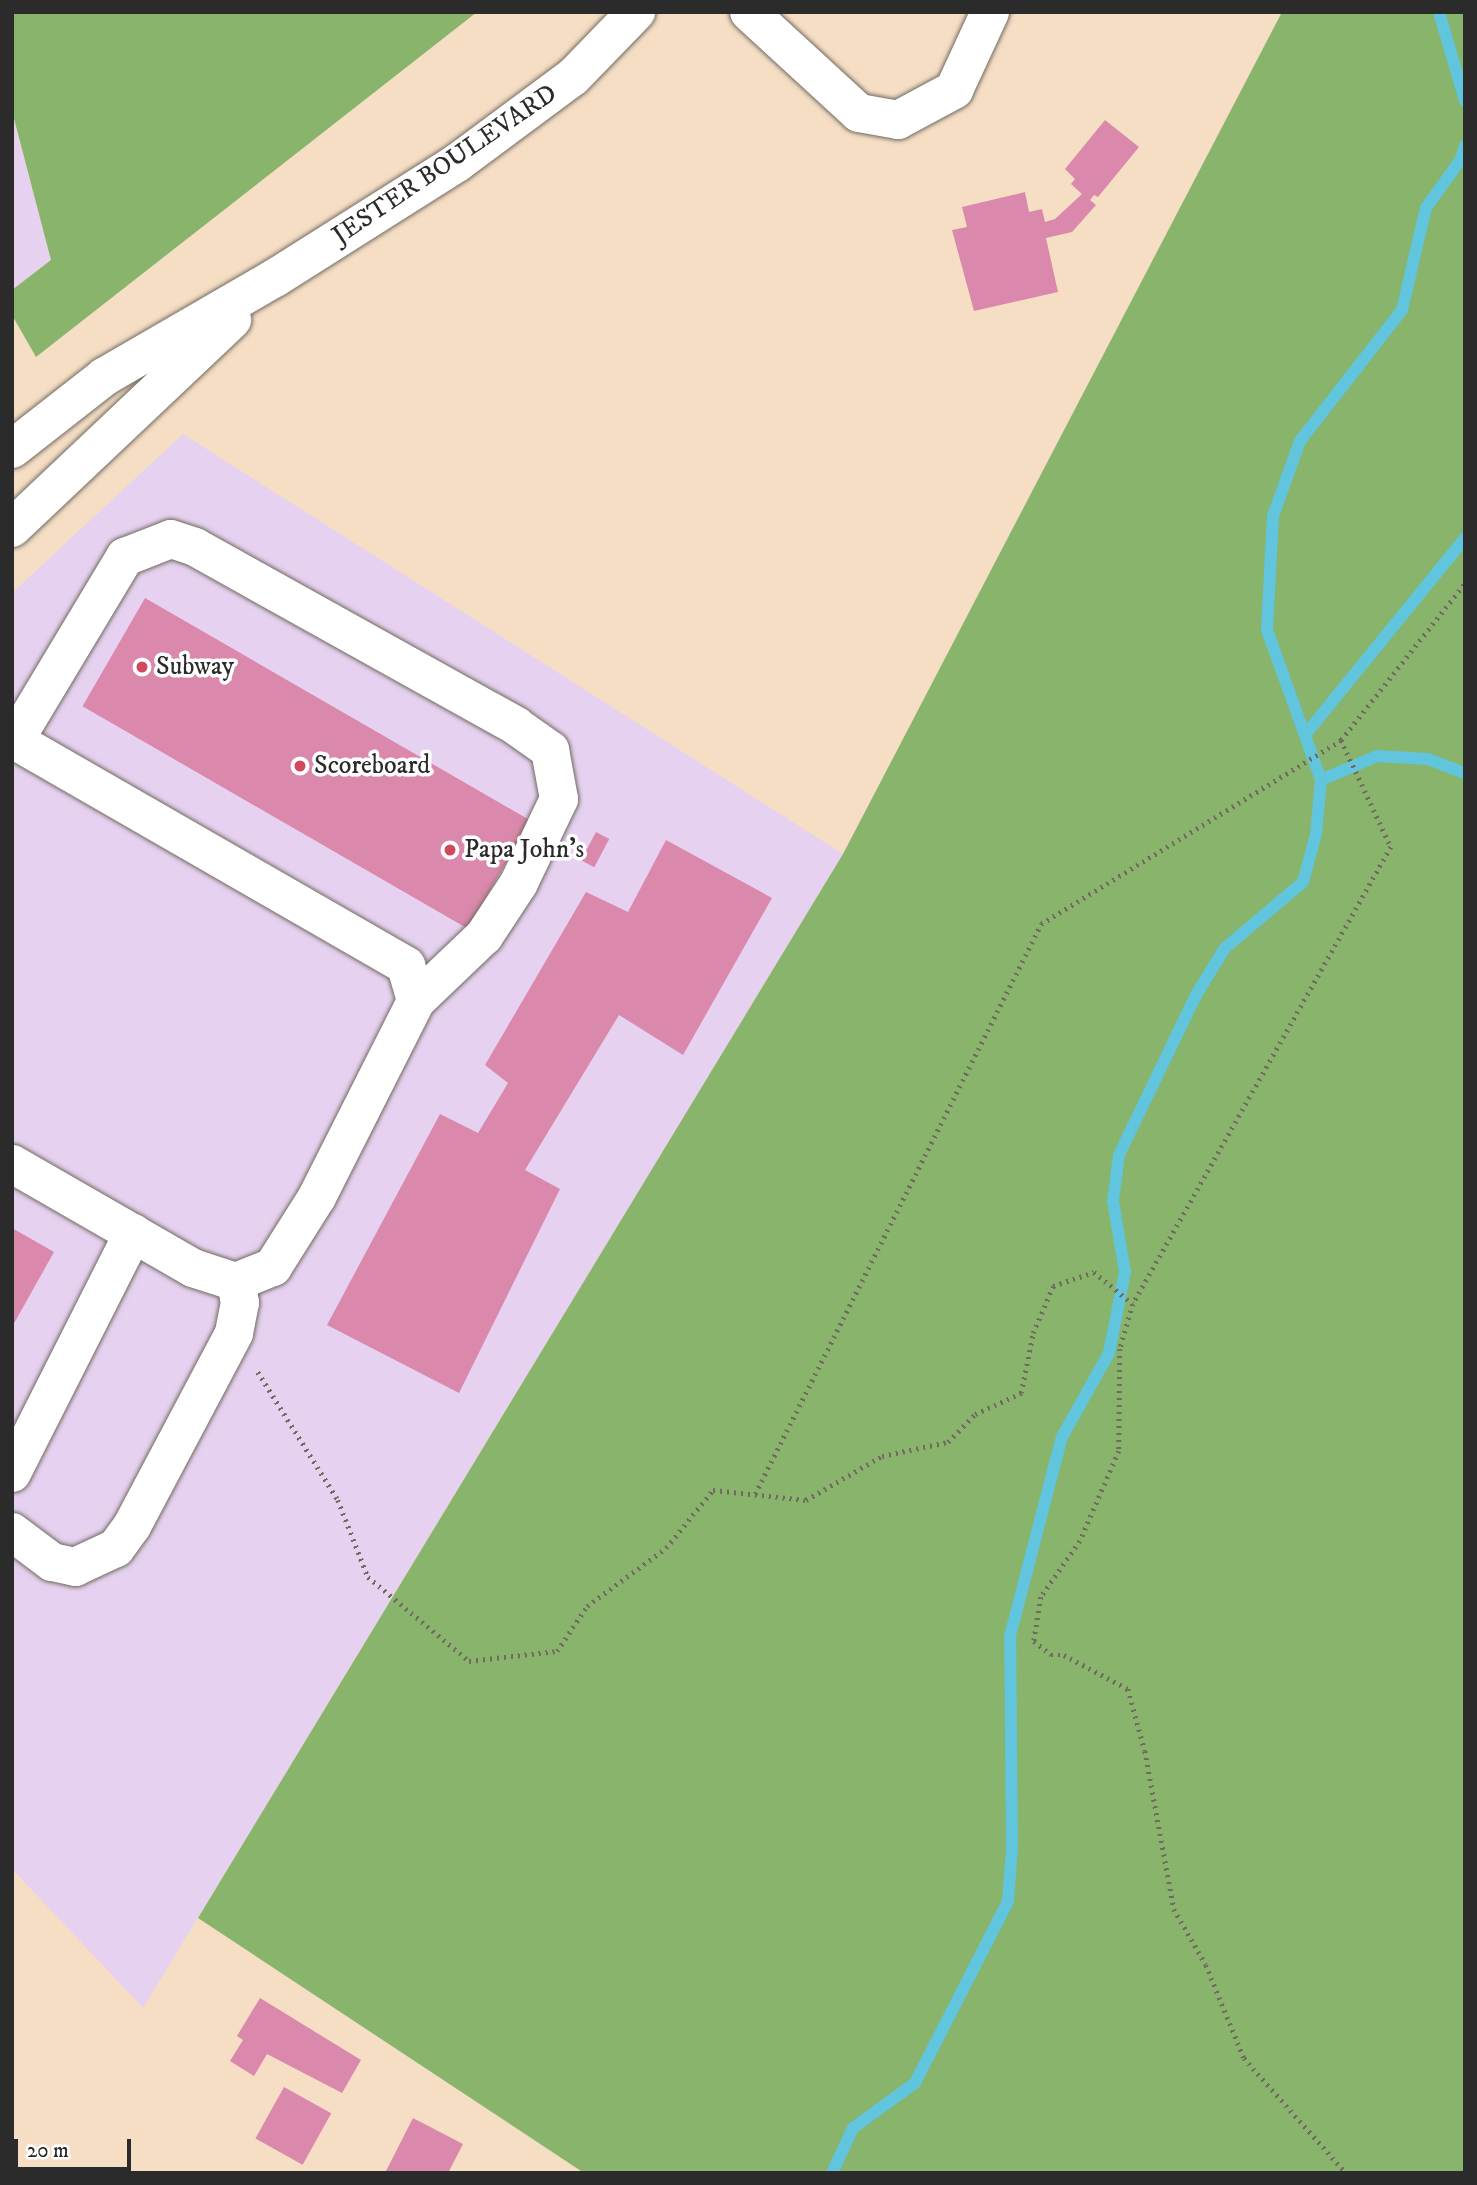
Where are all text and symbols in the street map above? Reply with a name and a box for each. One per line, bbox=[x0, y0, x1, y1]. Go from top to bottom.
street label: JESTER BOULEVARD bbox=[327, 78, 563, 252]
place label: Subway bbox=[156, 651, 234, 683]
marker: Subway bbox=[134, 659, 150, 675]
place label: Scoreboard bbox=[314, 750, 430, 782]
marker: Scoreboard bbox=[292, 758, 308, 774]
place label: Papa John's bbox=[464, 834, 584, 866]
marker: Papa John's bbox=[442, 842, 458, 858]
scale bar bbox=[18, 2126, 135, 2170]
text: 20 m bbox=[27, 2138, 69, 2164]

